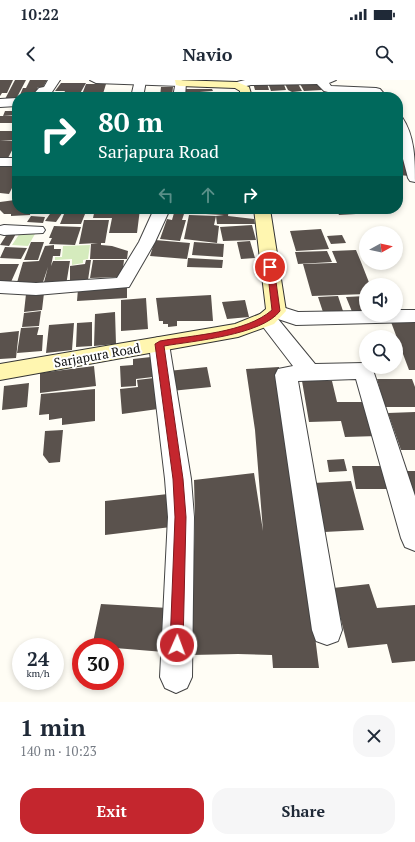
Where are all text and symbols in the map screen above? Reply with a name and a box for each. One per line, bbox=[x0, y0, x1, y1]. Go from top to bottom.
text: 10:22 bbox=[20, 4, 59, 24]
text: Navio bbox=[182, 42, 233, 66]
icon: back bbox=[20, 43, 42, 65]
icon: search bbox=[373, 43, 395, 65]
text: 80 m bbox=[98, 103, 163, 140]
icon: right bbox=[32, 108, 84, 160]
text: Sarjapura Road bbox=[98, 139, 219, 163]
icon: left bbox=[155, 184, 177, 206]
icon: ahead bbox=[197, 184, 219, 206]
icon: right bbox=[239, 184, 261, 206]
north arrow bbox=[359, 226, 403, 270]
map controls bbox=[359, 226, 403, 374]
pin bbox=[253, 250, 287, 284]
icon: arrive bbox=[259, 256, 281, 278]
button: sound bbox=[359, 278, 403, 322]
button: search bbox=[359, 330, 403, 374]
street label: Sarjapura Road bbox=[52, 339, 142, 371]
position arrow bbox=[156, 624, 198, 666]
speed limit sign: 30 bbox=[72, 638, 124, 690]
text: 24 bbox=[27, 645, 49, 672]
text: km/h bbox=[26, 667, 50, 680]
text: 1 min bbox=[20, 711, 86, 743]
button: close bbox=[353, 715, 395, 757]
text: 140 m · 10:23 bbox=[20, 742, 97, 760]
button: Exit bbox=[20, 788, 204, 834]
button: Share bbox=[212, 788, 395, 834]

